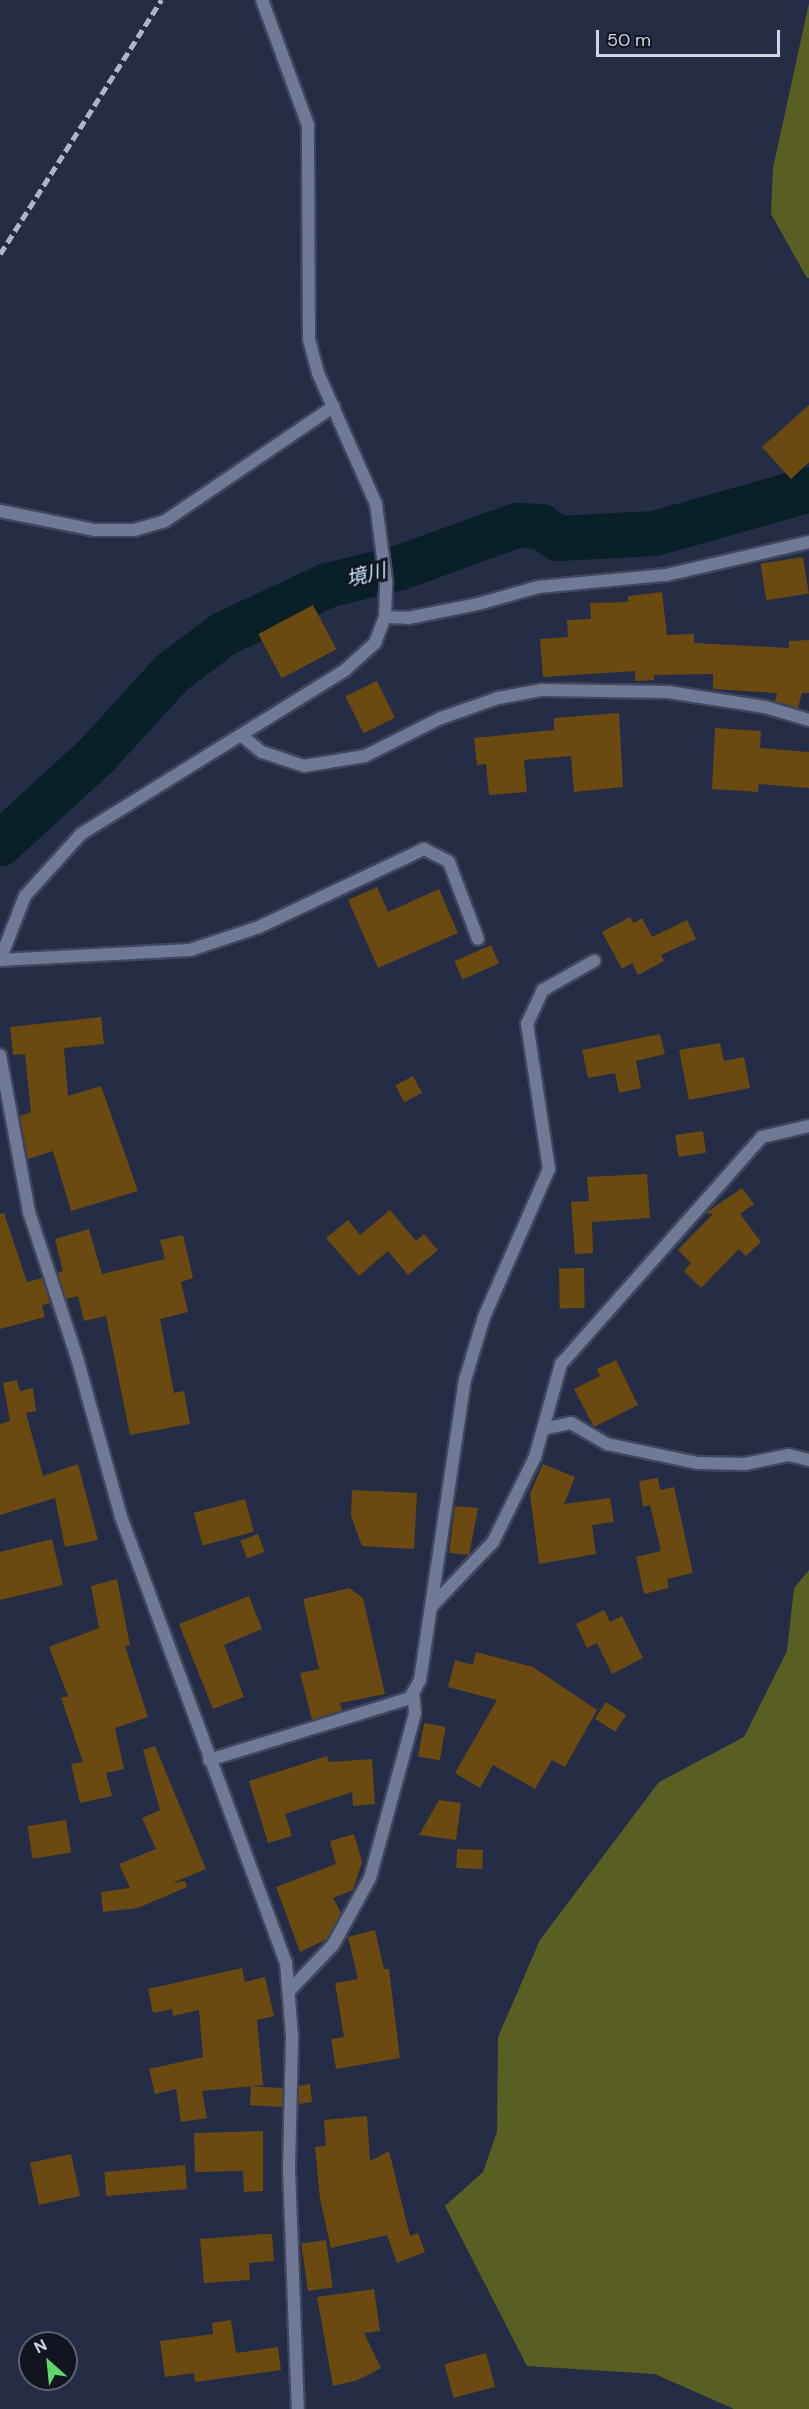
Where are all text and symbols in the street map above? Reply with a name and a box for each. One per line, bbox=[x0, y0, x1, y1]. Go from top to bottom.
scale bar bbox=[599, 18, 784, 56]
text: 50 m bbox=[607, 28, 651, 52]
water label: 境川 bbox=[344, 559, 388, 591]
north arrow bbox=[18, 2331, 78, 2391]
text: N bbox=[31, 2334, 50, 2358]

